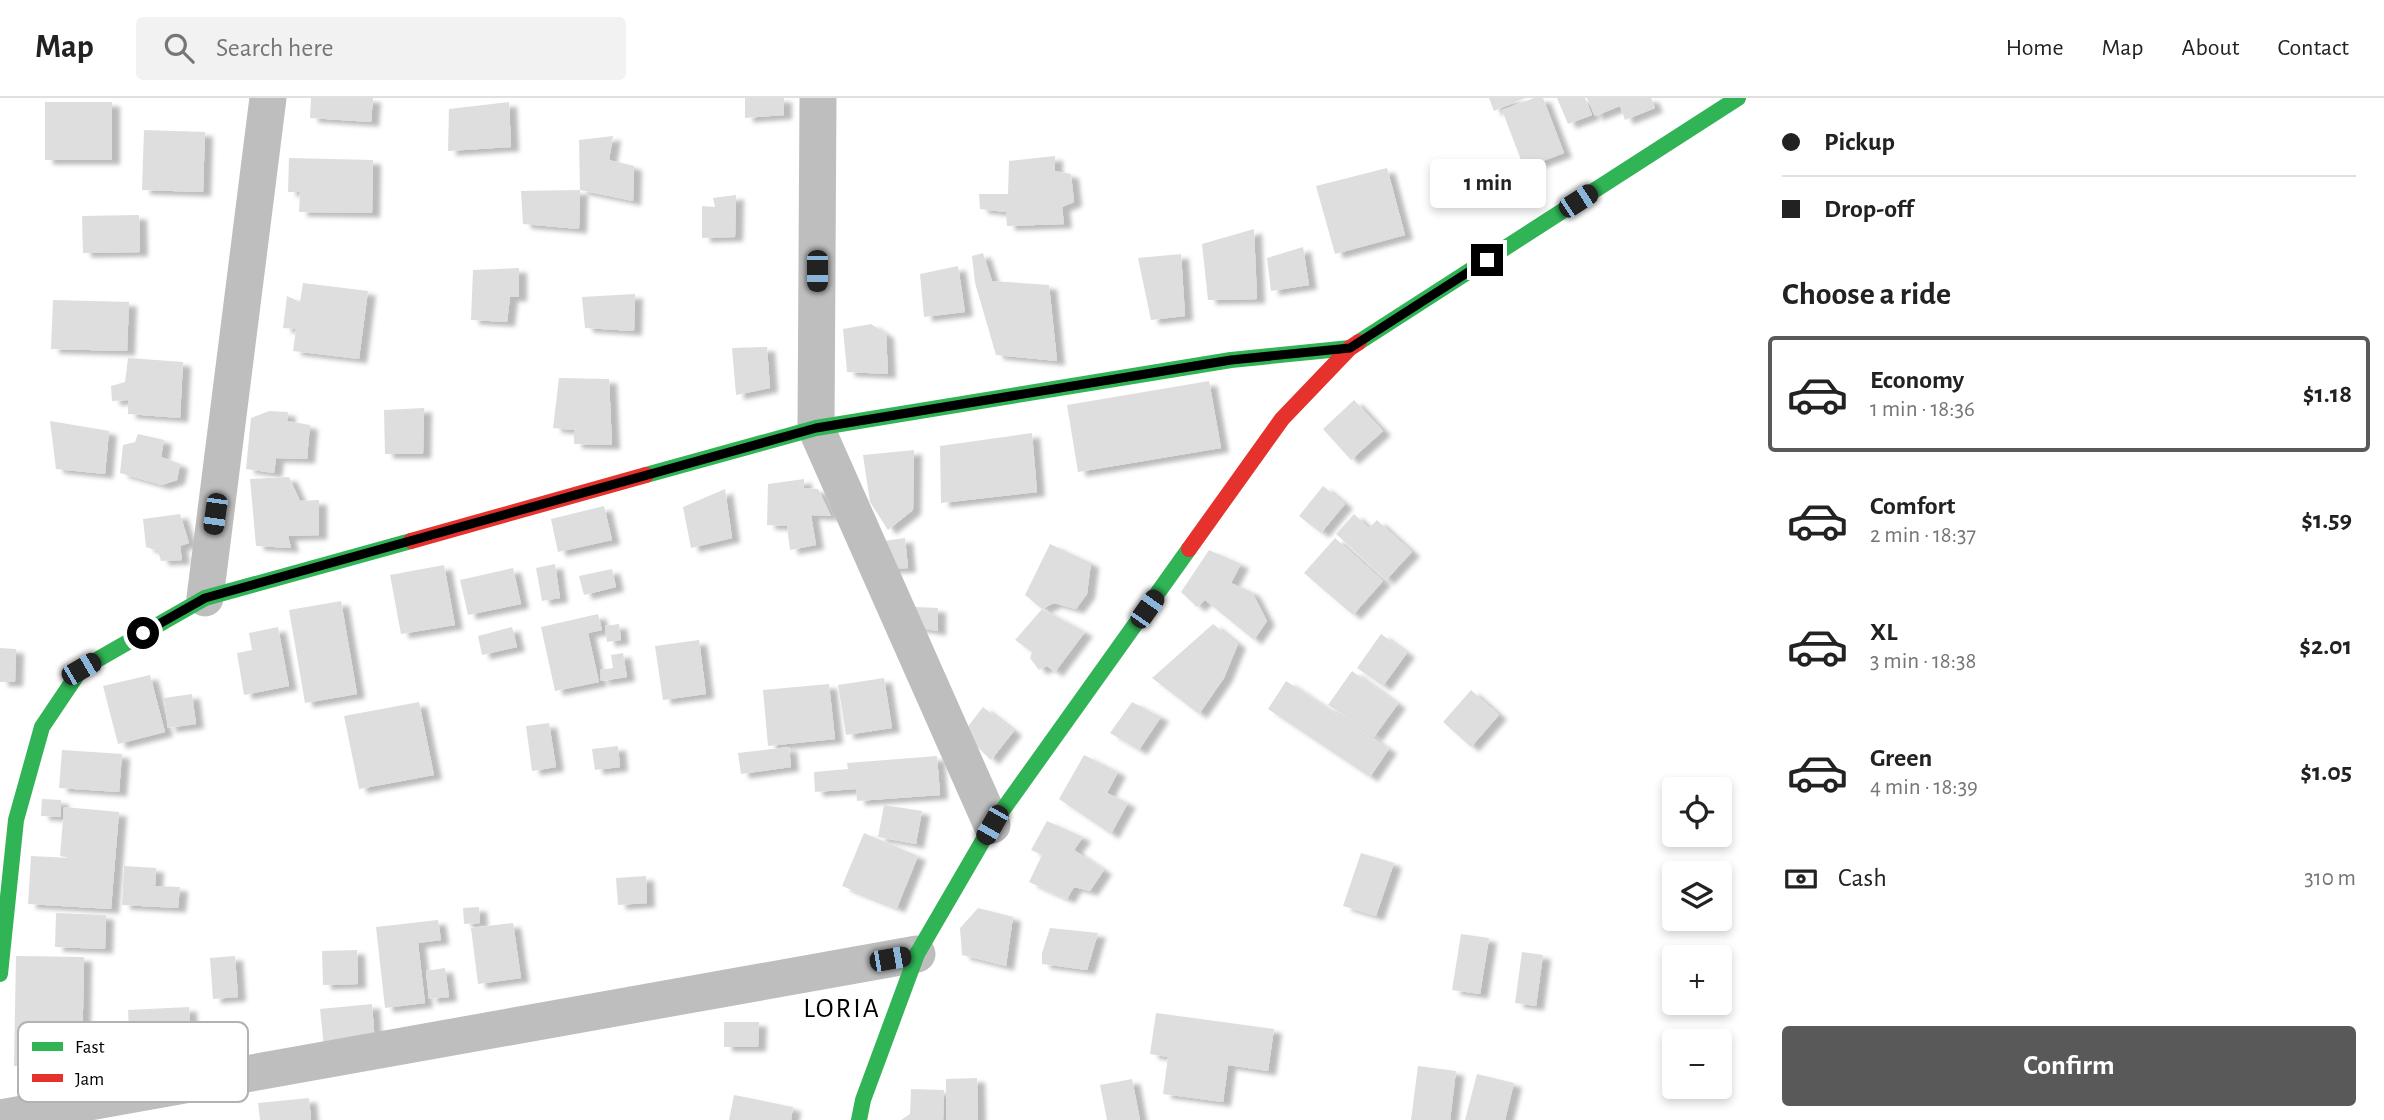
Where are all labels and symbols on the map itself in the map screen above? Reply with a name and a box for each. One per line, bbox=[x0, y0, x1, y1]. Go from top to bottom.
callout: 1 min bbox=[1429, 158, 1545, 208]
car bbox=[1555, 181, 1602, 221]
route end bbox=[1471, 244, 1503, 276]
car bbox=[807, 250, 828, 292]
car bbox=[202, 492, 229, 536]
car bbox=[1127, 586, 1168, 632]
route start bbox=[127, 617, 159, 649]
car bbox=[58, 649, 105, 689]
car bbox=[973, 802, 1012, 848]
car bbox=[868, 945, 913, 973]
district label: LORIA bbox=[803, 995, 881, 1023]
legend bbox=[18, 1022, 248, 1102]
text: Fast bbox=[75, 1038, 105, 1057]
text: Jam bbox=[75, 1070, 104, 1089]

